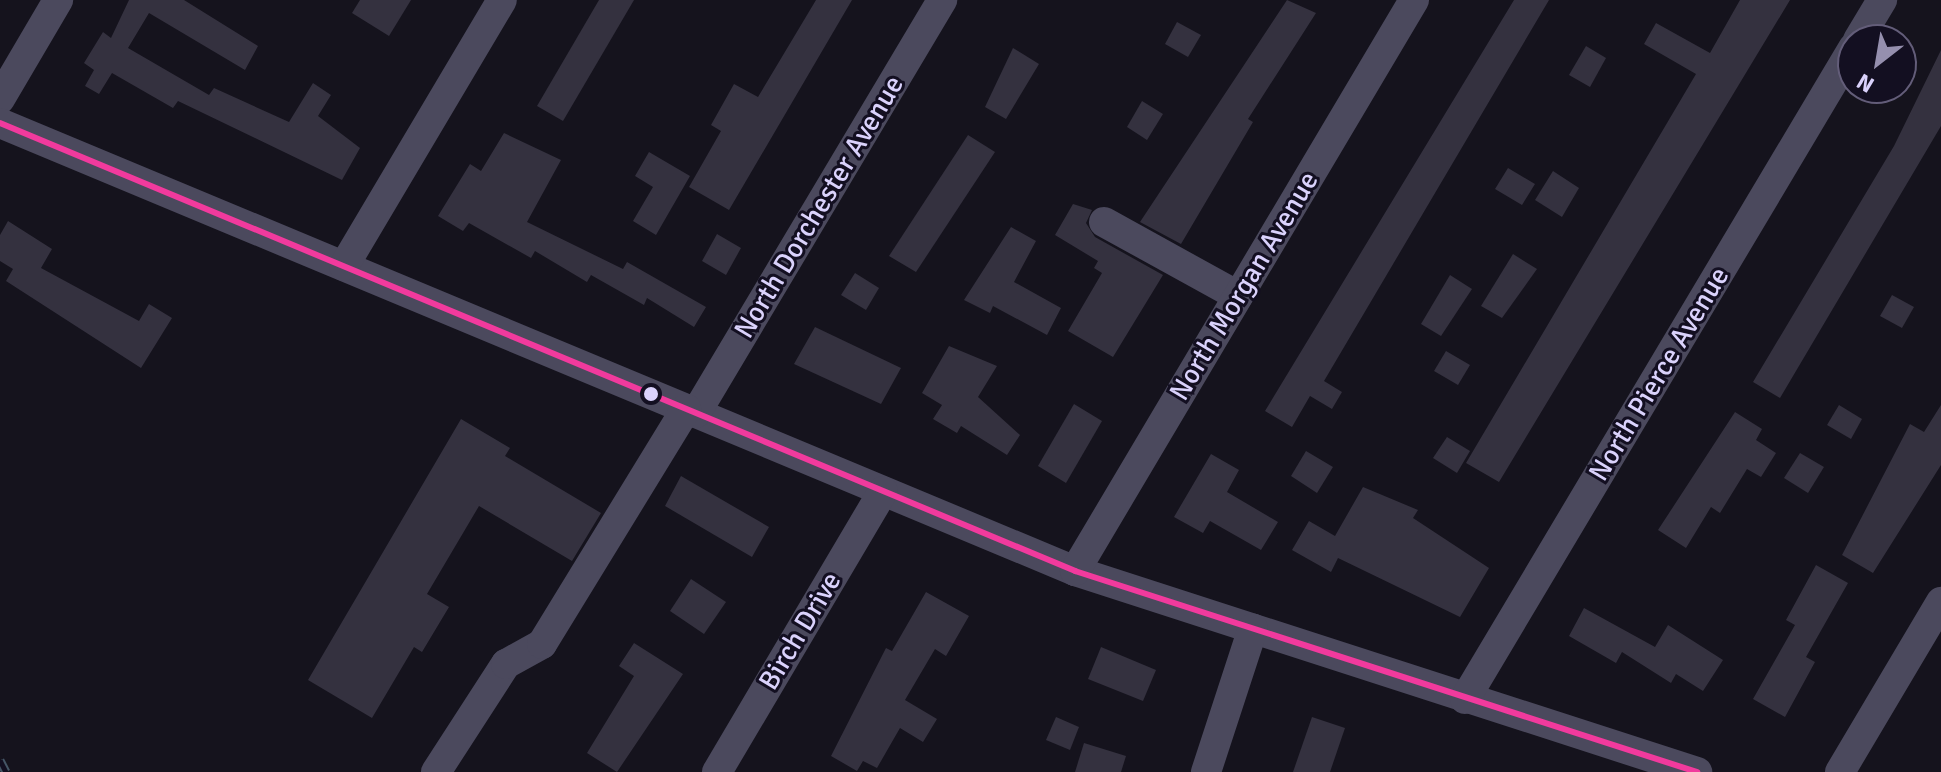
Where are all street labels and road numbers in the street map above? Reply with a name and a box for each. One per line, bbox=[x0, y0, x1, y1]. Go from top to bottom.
street label: North Dorchester Avenue bbox=[727, 70, 911, 344]
street label: North Morgan Avenue bbox=[1162, 166, 1326, 406]
street label: North Pierce Avenue bbox=[1582, 261, 1736, 487]
street label: Birch Drive bbox=[752, 566, 848, 696]

